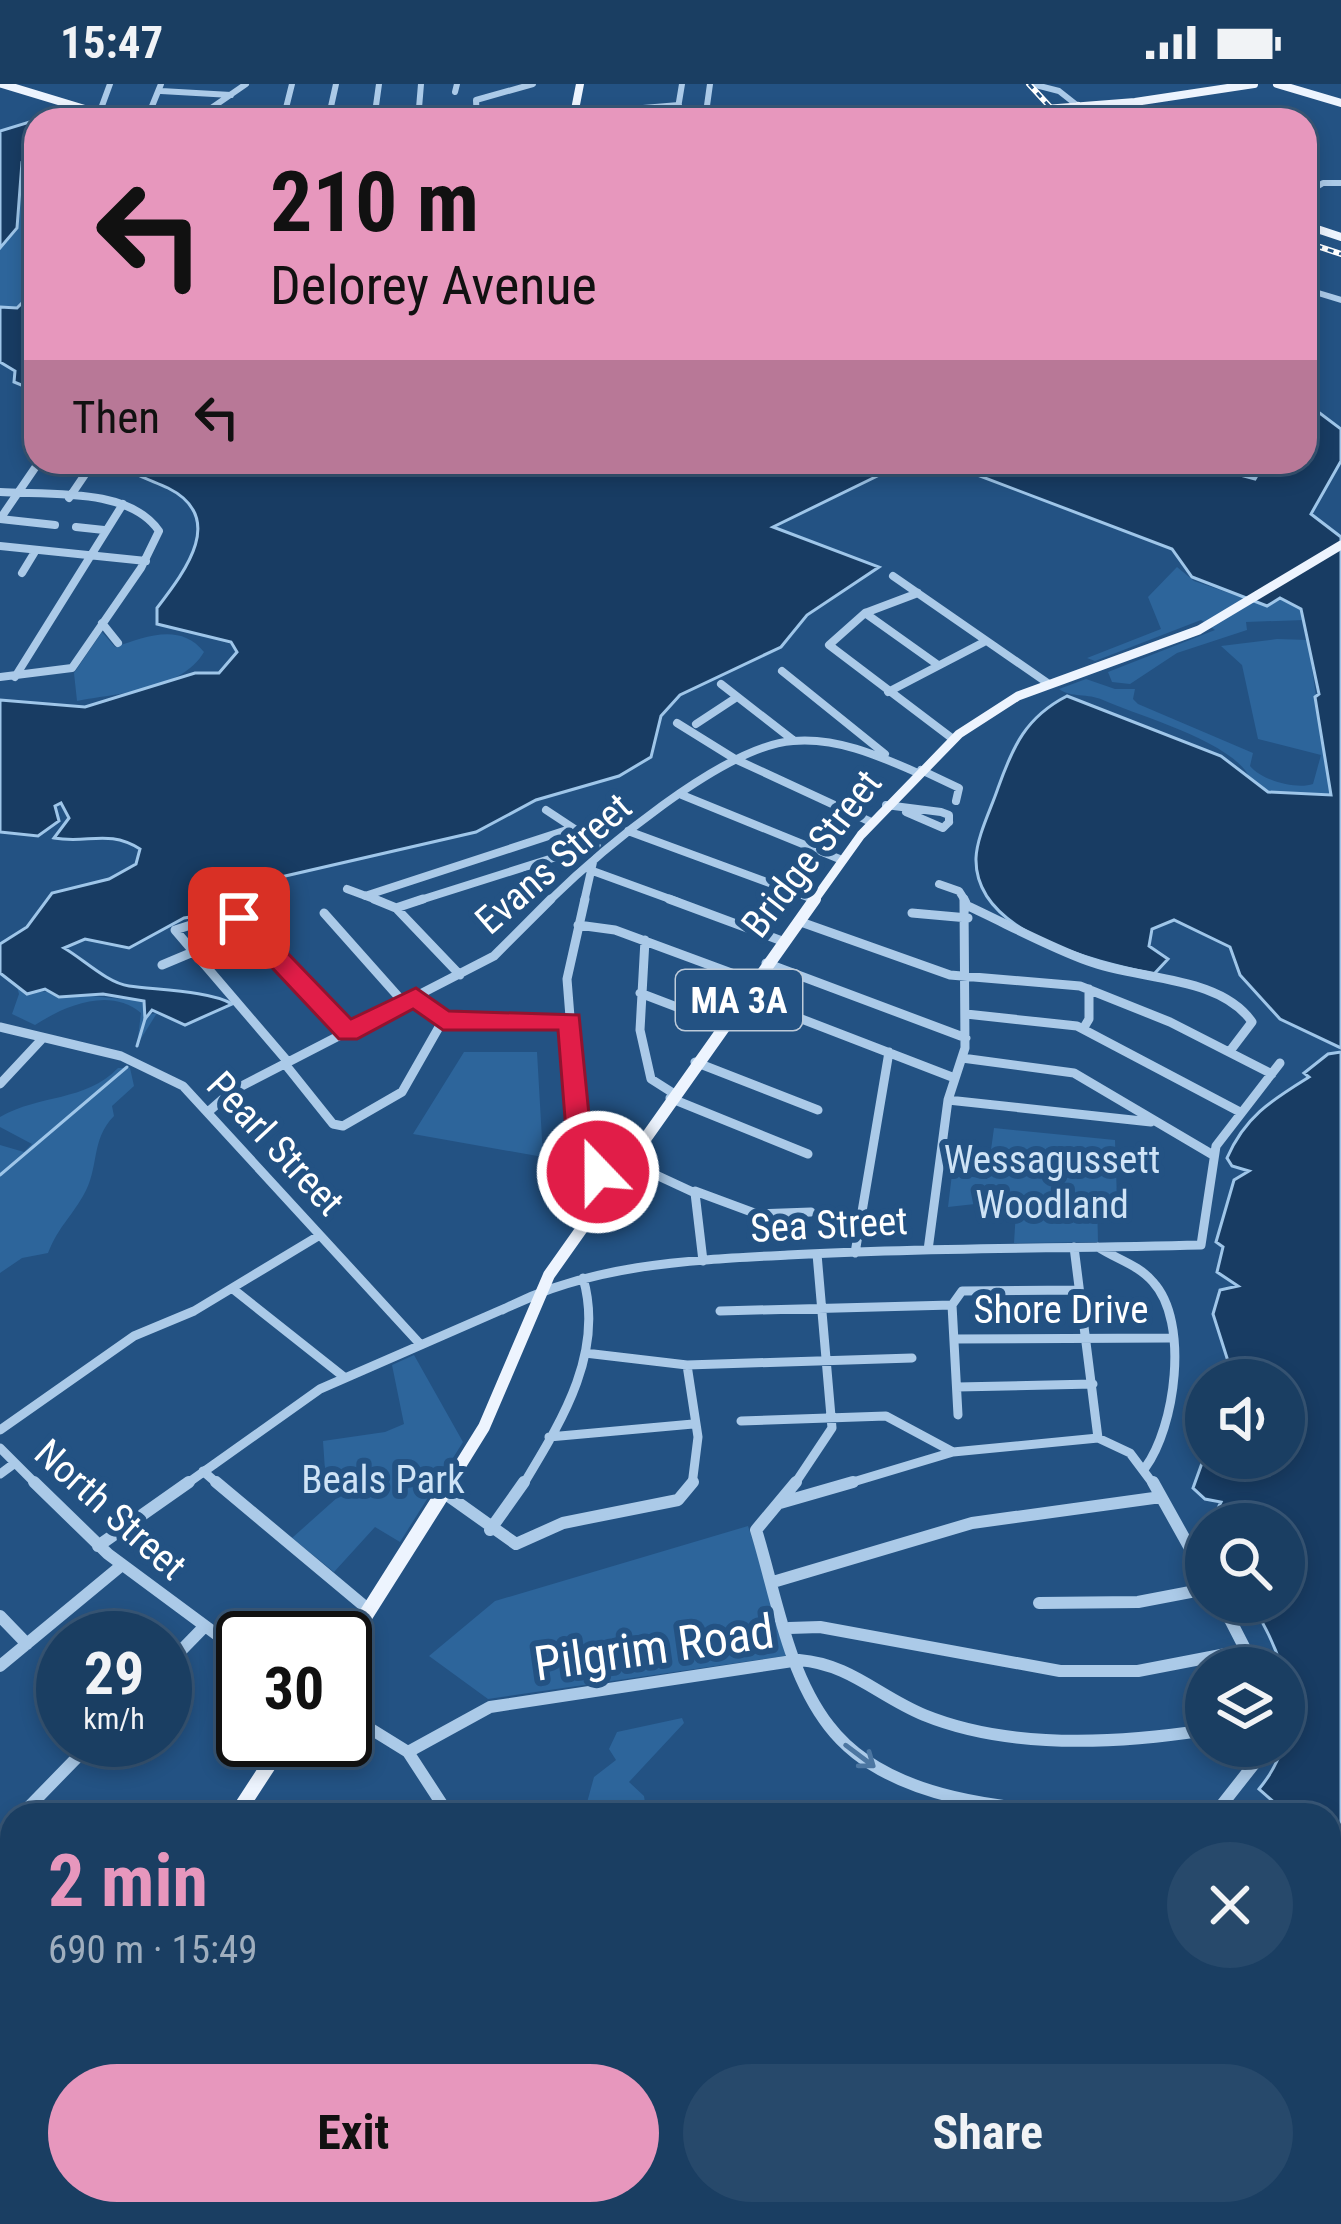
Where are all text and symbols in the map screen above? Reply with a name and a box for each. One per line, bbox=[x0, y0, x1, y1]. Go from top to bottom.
text: 15:47 bbox=[60, 16, 163, 69]
text: 210 m bbox=[270, 153, 479, 252]
icon: left bbox=[72, 156, 228, 312]
text: Delorey Avenue bbox=[270, 254, 597, 317]
icon: left bbox=[184, 384, 250, 450]
text: Then bbox=[72, 391, 160, 444]
street label: Bridge Street bbox=[732, 761, 891, 946]
street label: Evans Street bbox=[466, 784, 641, 944]
pin bbox=[188, 867, 290, 969]
icon: arrive bbox=[206, 885, 272, 951]
road number: MA 3A bbox=[676, 970, 802, 1030]
street label: Pearl Street bbox=[197, 1062, 353, 1225]
position arrow bbox=[535, 1109, 661, 1235]
park label: Wessagussett Woodland bbox=[944, 1137, 1160, 1228]
street label: Sea Street bbox=[749, 1198, 909, 1252]
street label: Shore Drive bbox=[973, 1287, 1149, 1333]
map controls bbox=[1185, 1359, 1305, 1767]
button: sound bbox=[1185, 1359, 1305, 1479]
street label: North Street bbox=[25, 1430, 195, 1589]
park label: Beals Park bbox=[301, 1457, 465, 1503]
button: search bbox=[1185, 1503, 1305, 1623]
street label: Pilgrim Road bbox=[531, 1602, 778, 1693]
speed limit sign: 30 bbox=[216, 1611, 372, 1767]
text: 29 bbox=[84, 1638, 144, 1709]
button: layers bbox=[1185, 1647, 1305, 1767]
text: km/h bbox=[83, 1701, 145, 1736]
one-way arrow bbox=[844, 1742, 876, 1769]
text: 2 min bbox=[48, 1839, 208, 1924]
button: close bbox=[1167, 1842, 1293, 1968]
text: 690 m · 15:49 bbox=[48, 1927, 258, 1973]
button: Exit bbox=[48, 2064, 659, 2202]
button: Share bbox=[683, 2064, 1293, 2202]

